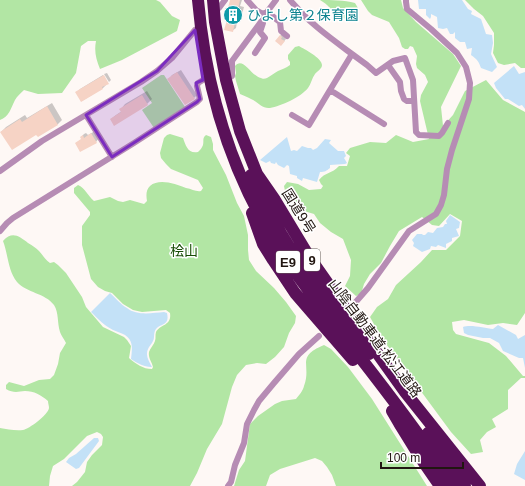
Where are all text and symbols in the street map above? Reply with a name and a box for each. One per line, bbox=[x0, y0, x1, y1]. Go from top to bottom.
building icon: ひよし第２保育園 bbox=[222, 4, 244, 26]
place label: ひよし第２保育園 bbox=[247, 7, 359, 23]
street label: 国道9号 bbox=[279, 186, 319, 236]
park label: 桧山 bbox=[170, 243, 198, 259]
road number: 9 bbox=[304, 249, 320, 271]
road number: E9 bbox=[276, 251, 300, 273]
street label: 山陰自動車道;松江道路 bbox=[325, 276, 425, 400]
scale bar bbox=[381, 444, 463, 470]
text: 100 m bbox=[387, 451, 420, 465]

